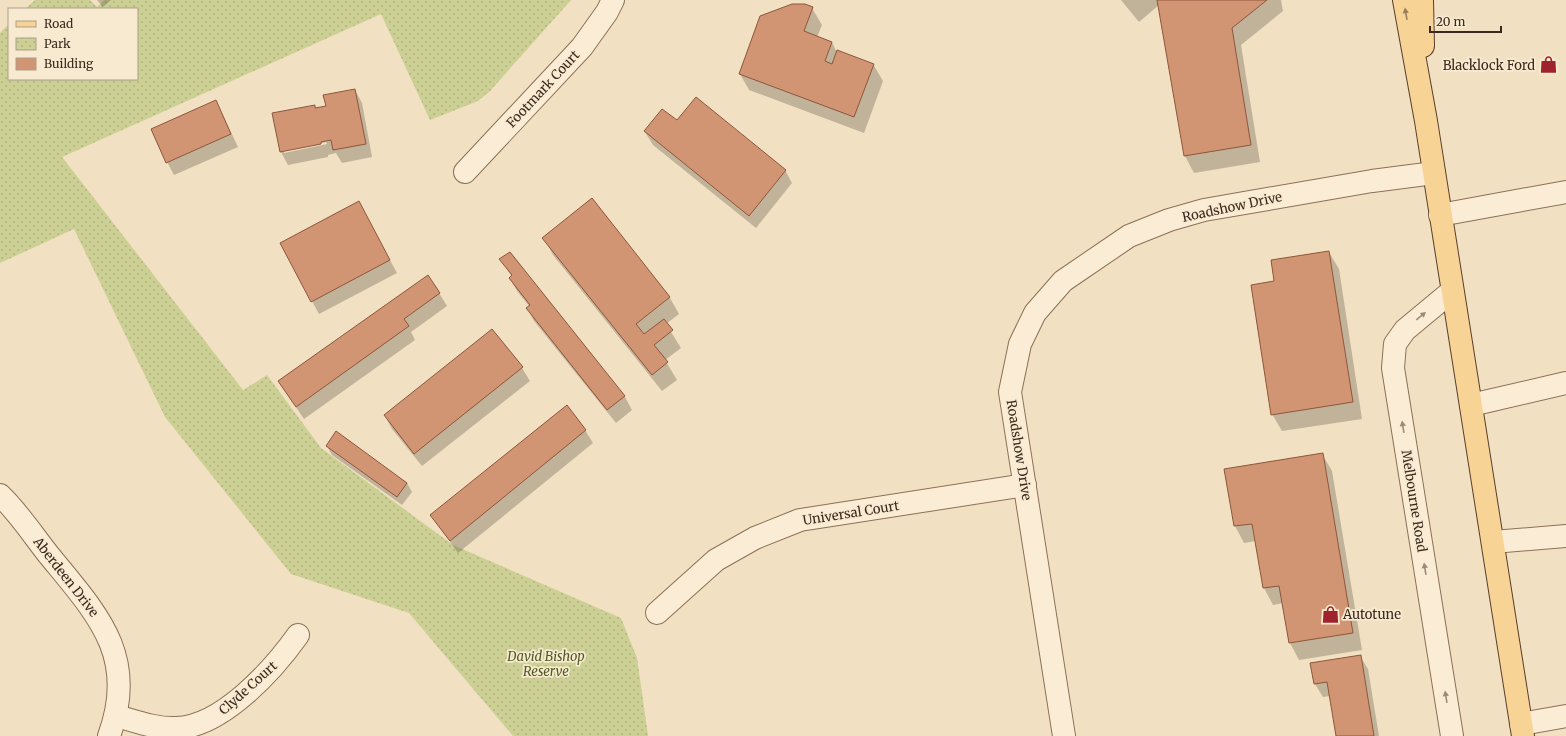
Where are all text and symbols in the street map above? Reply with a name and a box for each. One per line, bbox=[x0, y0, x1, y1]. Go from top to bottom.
one-way arrow bbox=[1403, 7, 1409, 20]
legend bbox=[8, 8, 138, 80]
scale bar bbox=[1430, 8, 1501, 34]
text: 20 m bbox=[1436, 14, 1465, 29]
text: Road bbox=[44, 16, 73, 31]
text: Park bbox=[44, 36, 71, 51]
street label: Footmark Court bbox=[503, 47, 583, 131]
shop icon: Blacklock Ford bbox=[1538, 55, 1558, 75]
text: Building bbox=[44, 56, 94, 71]
place label: Blacklock Ford bbox=[1443, 57, 1535, 74]
street label: Roadshow Drive bbox=[1180, 188, 1284, 226]
one-way arrow bbox=[1416, 312, 1427, 321]
street label: Roadshow Drive bbox=[1003, 398, 1035, 502]
one-way arrow bbox=[1399, 421, 1405, 433]
street label: Melbourne Road bbox=[1398, 449, 1430, 553]
street label: Universal Court bbox=[802, 497, 900, 529]
street label: Aberdeen Drive bbox=[29, 533, 103, 620]
one-way arrow bbox=[1422, 563, 1428, 575]
shop icon: Autotune bbox=[1320, 604, 1340, 624]
place label: Autotune bbox=[1342, 606, 1401, 623]
park label: David Bishop Reserve bbox=[506, 648, 585, 680]
street label: Clyde Court bbox=[215, 657, 281, 719]
one-way arrow bbox=[1443, 691, 1449, 704]

